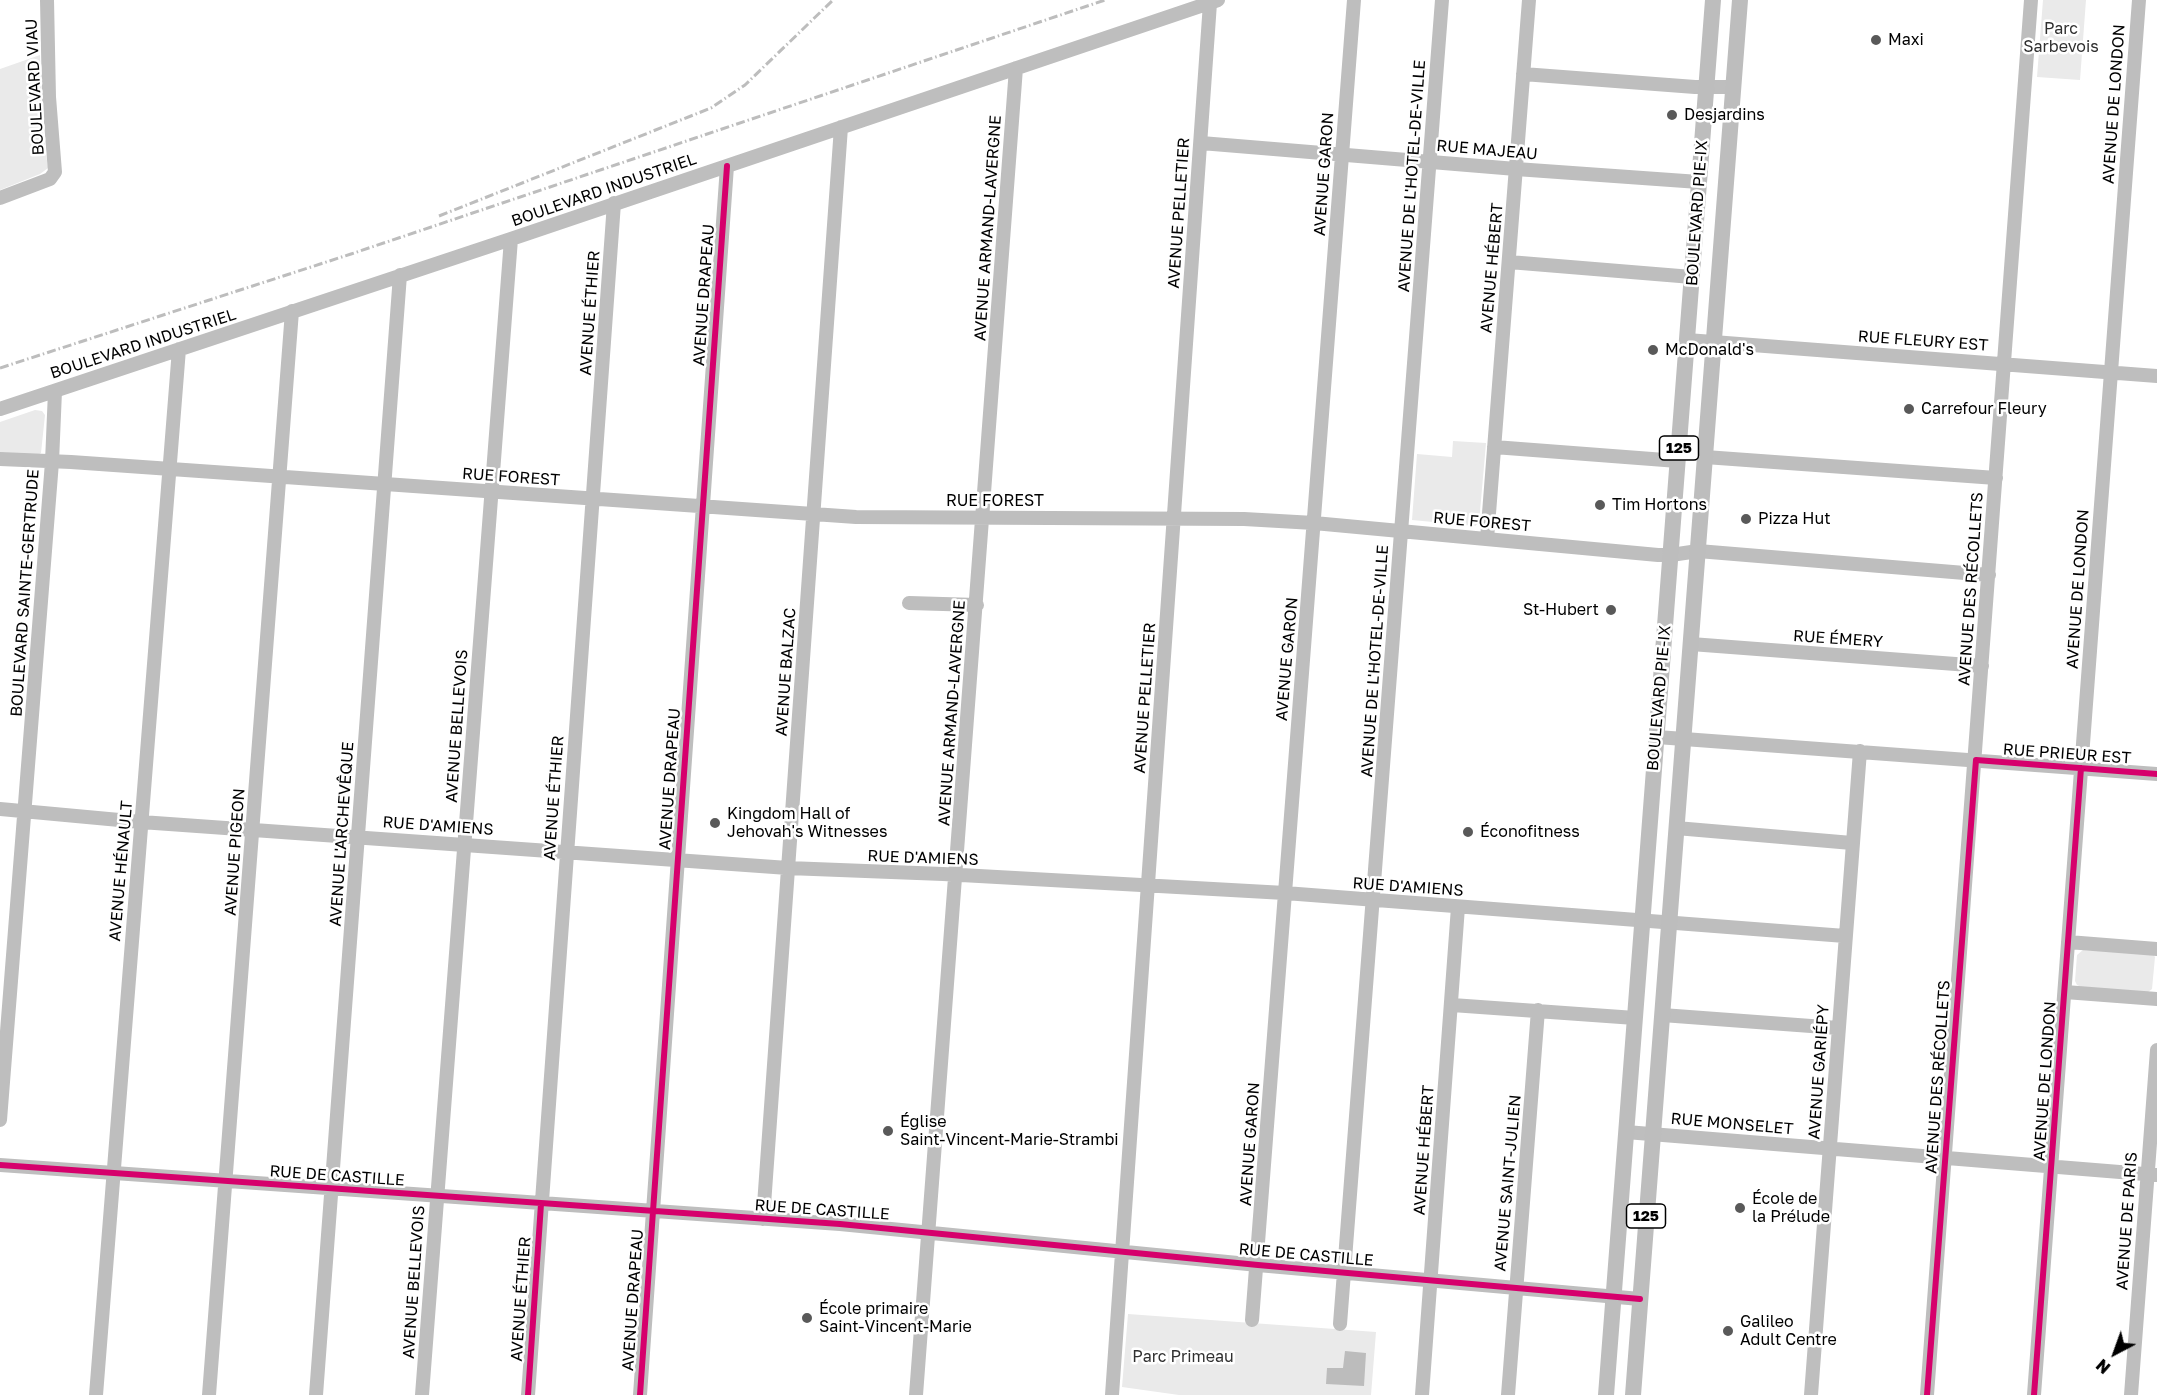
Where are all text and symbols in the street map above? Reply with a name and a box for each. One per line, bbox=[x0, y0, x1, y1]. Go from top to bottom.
street label: BOULEVARD VIAU bbox=[22, 18, 48, 156]
park label: Parc Sarbevois bbox=[2023, 19, 2099, 57]
street label: AVENUE DE LONDON bbox=[2099, 24, 2129, 184]
place label: Maxi bbox=[1888, 30, 1924, 50]
marker: Maxi bbox=[1869, 33, 1883, 47]
street label: AVENUE DE L'HOTEL-DE-VILLE bbox=[1394, 59, 1430, 293]
place label: Desjardins bbox=[1684, 105, 1765, 125]
marker: Desjardins bbox=[1665, 108, 1679, 122]
street label: AVENUE GARON bbox=[1310, 112, 1338, 236]
street label: AVENUE ARMAND-LAVERGNE bbox=[971, 114, 1005, 342]
street label: RUE MAJEAU bbox=[1436, 136, 1538, 164]
street label: AVENUE PELLETIER bbox=[1164, 137, 1194, 289]
street label: BOULEVARD PIE-IX bbox=[1682, 139, 1712, 287]
street label: BOULEVARD INDUSTRIEL bbox=[509, 149, 699, 231]
street label: AVENUE HÉBERT bbox=[1477, 202, 1507, 334]
street label: AVENUE DRAPEAU bbox=[689, 223, 719, 367]
street label: AVENUE ÉTHIER bbox=[576, 250, 604, 376]
street label: BOULEVARD INDUSTRIEL bbox=[48, 305, 238, 383]
street label: RUE FLEURY EST bbox=[1857, 327, 1989, 355]
place label: McDonald's bbox=[1665, 340, 1754, 360]
marker: McDonald's bbox=[1646, 343, 1660, 357]
place label: Carrefour Fleury bbox=[1921, 399, 2047, 419]
marker: Carrefour Fleury bbox=[1902, 402, 1916, 416]
road number: 125 bbox=[1660, 436, 1698, 460]
street label: RUE FOREST bbox=[461, 464, 561, 490]
street label: BOULEVARD SAINTE-GERTRUDE bbox=[7, 469, 43, 717]
street label: RUE FOREST bbox=[946, 491, 1044, 511]
street label: AVENUE DES RÉCOLLETS bbox=[1955, 492, 1987, 686]
place label: Tim Hortons bbox=[1612, 495, 1707, 515]
marker: Tim Hortons bbox=[1593, 498, 1607, 512]
street label: RUE FOREST bbox=[1432, 508, 1532, 536]
place label: Pizza Hut bbox=[1758, 509, 1831, 529]
street label: AVENUE DE LONDON bbox=[2063, 509, 2093, 669]
marker: Pizza Hut bbox=[1739, 512, 1753, 526]
street label: AVENUE DE L'HOTEL-DE-VILLE bbox=[1357, 544, 1393, 778]
street label: AVENUE GARON bbox=[1272, 596, 1302, 722]
street label: AVENUE ARMAND-LAVERGNE bbox=[935, 599, 969, 827]
place label: St-Hubert bbox=[1523, 600, 1599, 620]
marker: St-Hubert bbox=[1604, 603, 1618, 617]
street label: AVENUE BALZAC bbox=[772, 607, 800, 737]
street label: AVENUE PELLETIER bbox=[1130, 622, 1160, 774]
street label: BOULEVARD PIE-IX bbox=[1643, 624, 1675, 772]
street label: RUE ÉMERY bbox=[1792, 626, 1884, 652]
street label: AVENUE BELLEVOIS bbox=[442, 649, 472, 803]
street label: AVENUE DRAPEAU bbox=[655, 707, 685, 851]
street label: AVENUE ÉTHIER bbox=[540, 735, 568, 861]
street label: RUE PRIEUR EST bbox=[2002, 740, 2132, 768]
street label: AVENUE L'ARCHEVÊQUE bbox=[326, 741, 358, 927]
street label: AVENUE PIGEON bbox=[221, 788, 249, 916]
street label: AVENUE HÉNAULT bbox=[105, 800, 137, 942]
place label: Kingdom Hall of Jehovah's Witnesses bbox=[727, 804, 887, 842]
street label: RUE D'AMIENS bbox=[382, 813, 494, 839]
marker: Kingdom Hall of Jehovah's Witnesses bbox=[708, 816, 722, 830]
place label: Éconofitness bbox=[1480, 822, 1580, 842]
marker: Éconofitness bbox=[1461, 825, 1475, 839]
street label: RUE D'AMIENS bbox=[867, 846, 979, 870]
street label: RUE D'AMIENS bbox=[1352, 874, 1464, 900]
street label: AVENUE DES RÉCOLLETS bbox=[1922, 980, 1954, 1174]
street label: AVENUE DE LONDON bbox=[2030, 1001, 2060, 1161]
street label: AVENUE GARIÉPY bbox=[1805, 1004, 1833, 1140]
street label: AVENUE GARON bbox=[1236, 1082, 1264, 1206]
street label: AVENUE HÉBERT bbox=[1410, 1084, 1438, 1216]
street label: AVENUE SAINT-JULIEN bbox=[1491, 1094, 1525, 1272]
street label: RUE MONSELET bbox=[1670, 1109, 1794, 1139]
place label: Église Saint-Vincent-Marie-Strambi bbox=[900, 1112, 1119, 1150]
marker: Église Saint-Vincent-Marie-Strambi bbox=[881, 1124, 895, 1138]
street label: AVENUE DE PARIS bbox=[2113, 1151, 2141, 1291]
street label: RUE DE CASTILLE bbox=[269, 1162, 405, 1190]
place label: École de la Prélude bbox=[1752, 1189, 1830, 1227]
street label: RUE DE CASTILLE bbox=[754, 1196, 890, 1224]
marker: École de la Prélude bbox=[1733, 1201, 1747, 1215]
road number: 125 bbox=[1626, 1204, 1666, 1228]
street label: AVENUE BELLEVOIS bbox=[399, 1205, 429, 1359]
street label: AVENUE DRAPEAU bbox=[618, 1228, 648, 1372]
street label: AVENUE ÉTHIER bbox=[507, 1236, 535, 1362]
street label: RUE DE CASTILLE bbox=[1238, 1240, 1374, 1270]
place label: École primaire Saint-Vincent-Marie bbox=[819, 1299, 972, 1337]
marker: École primaire Saint-Vincent-Marie bbox=[800, 1311, 814, 1325]
place label: Galileo Adult Centre bbox=[1740, 1312, 1837, 1350]
north arrow bbox=[2085, 1323, 2145, 1383]
marker: Galileo Adult Centre bbox=[1721, 1324, 1735, 1338]
park label: Parc Primeau bbox=[1132, 1347, 1234, 1367]
text: N bbox=[2092, 1355, 2114, 1378]

